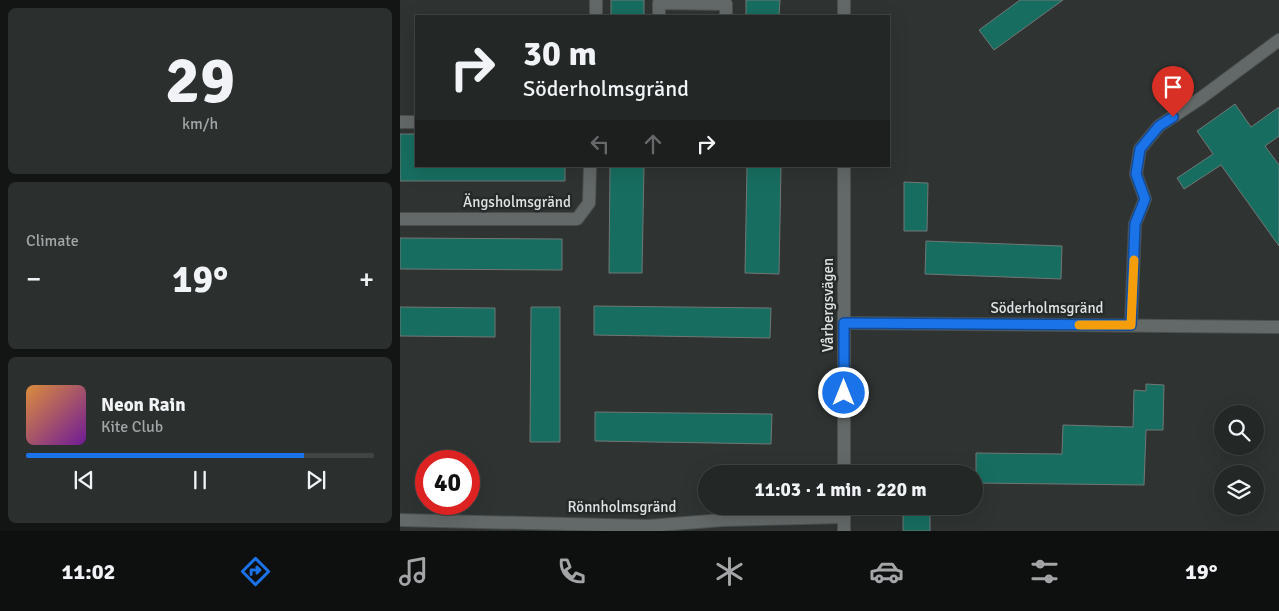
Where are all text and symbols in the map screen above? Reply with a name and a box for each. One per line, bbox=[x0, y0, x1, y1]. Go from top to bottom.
text: 30 m bbox=[523, 32, 597, 75]
icon: right bbox=[440, 35, 505, 100]
text: 29 bbox=[165, 41, 235, 121]
pin bbox=[1152, 66, 1194, 117]
icon: arrive bbox=[1159, 73, 1187, 101]
text: Söderholmsgränd bbox=[523, 75, 689, 102]
text: km/h bbox=[182, 114, 218, 134]
icon: left bbox=[586, 130, 614, 158]
icon: ahead bbox=[639, 130, 667, 158]
icon: right bbox=[692, 130, 720, 158]
street label: Ängsholmsgränd bbox=[463, 193, 571, 211]
text: Climate bbox=[26, 231, 79, 251]
text: 19° bbox=[172, 256, 228, 303]
street label: Vårbergsvägen bbox=[819, 258, 837, 352]
text: − bbox=[26, 262, 41, 296]
text: + bbox=[359, 262, 374, 296]
street label: Söderholmsgränd bbox=[990, 299, 1104, 317]
position arrow bbox=[817, 366, 869, 418]
text: Neon Rain bbox=[101, 393, 186, 417]
map controls bbox=[1214, 405, 1264, 515]
button: search bbox=[1214, 405, 1264, 455]
text: Kite Club bbox=[101, 417, 163, 437]
speed limit sign: 40 bbox=[415, 450, 480, 515]
button: layers bbox=[1214, 465, 1264, 515]
icon: previous bbox=[70, 466, 98, 494]
icon: pause bbox=[186, 466, 214, 494]
icon: next bbox=[302, 466, 330, 494]
text: 11:03 · 1 min · 220 m bbox=[754, 478, 927, 502]
street label: Rönnholmsgränd bbox=[568, 498, 677, 516]
icon: directions bbox=[238, 554, 273, 589]
icon: music bbox=[396, 554, 431, 589]
icon: phone bbox=[554, 554, 589, 589]
icon: climate bbox=[712, 554, 747, 589]
icon: car bbox=[869, 554, 904, 589]
icon: filters bbox=[1027, 554, 1062, 589]
text: 11:02 bbox=[61, 558, 115, 585]
text: 19° bbox=[1185, 558, 1218, 585]

